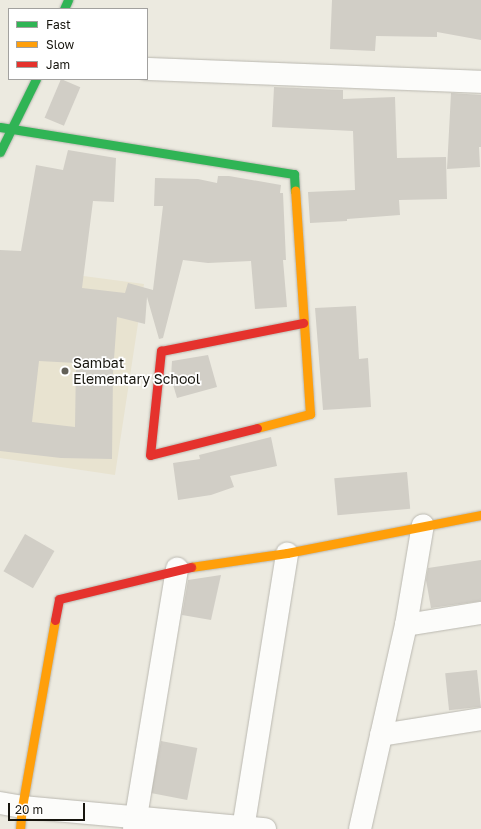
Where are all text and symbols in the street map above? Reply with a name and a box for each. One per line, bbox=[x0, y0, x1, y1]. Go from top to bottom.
legend bbox=[8, 8, 148, 80]
text: Fast bbox=[46, 17, 71, 32]
text: Slow bbox=[46, 37, 74, 52]
text: Jam bbox=[46, 57, 70, 72]
place label: Sambat Elementary School bbox=[73, 355, 200, 388]
marker: Sambat Elementary School bbox=[60, 366, 70, 376]
scale bar bbox=[10, 795, 87, 821]
text: 20 m bbox=[15, 802, 43, 817]

